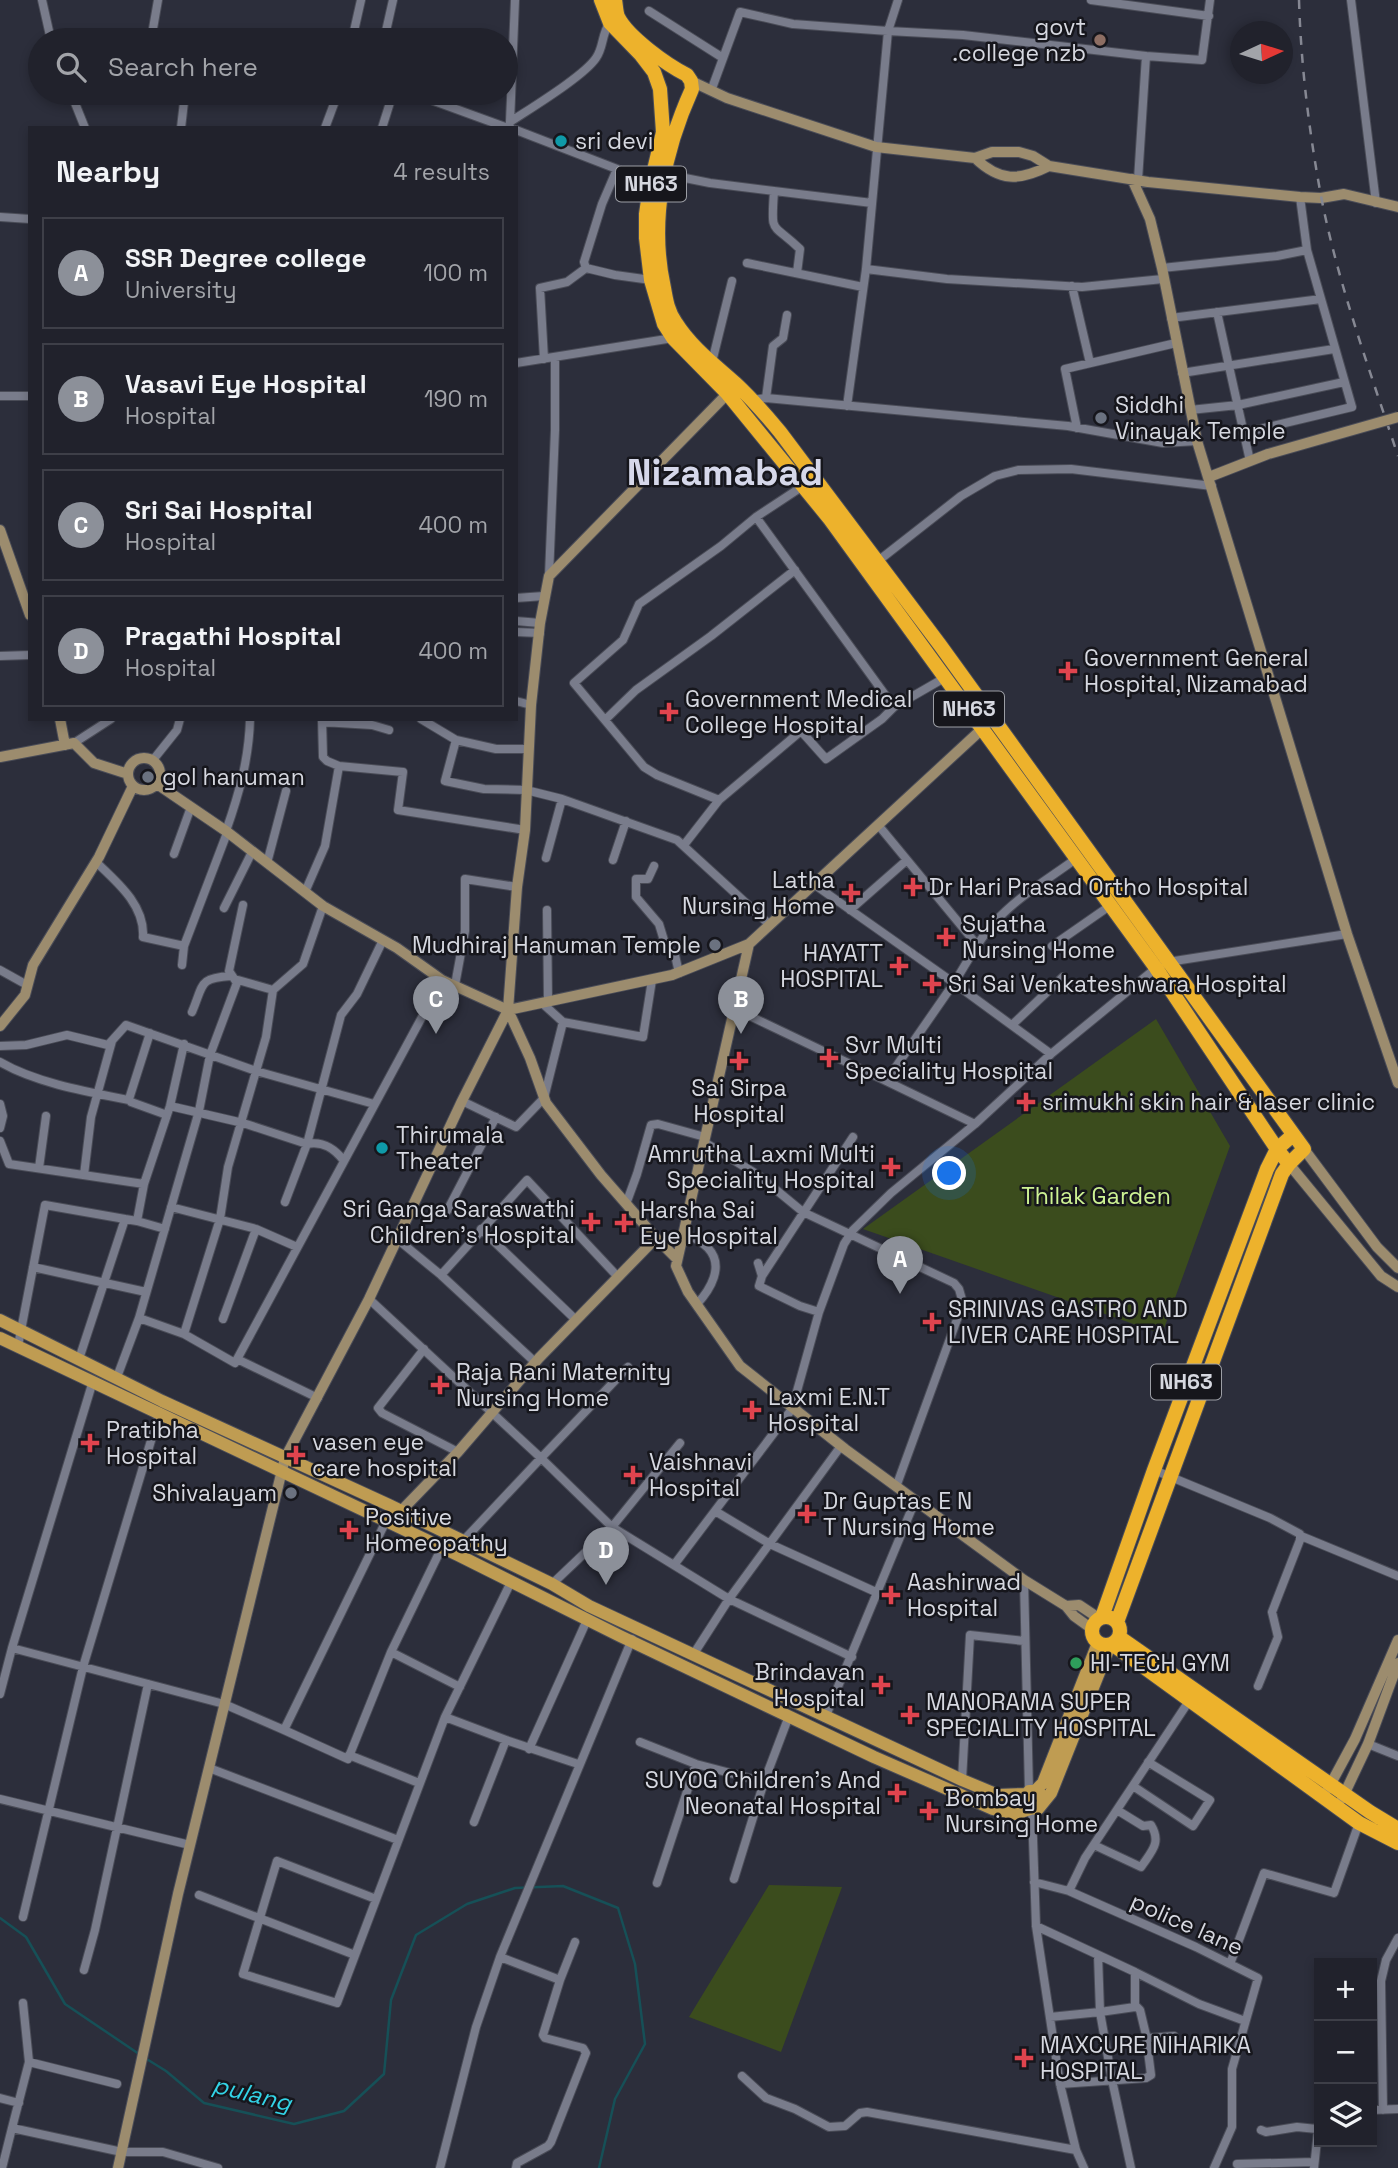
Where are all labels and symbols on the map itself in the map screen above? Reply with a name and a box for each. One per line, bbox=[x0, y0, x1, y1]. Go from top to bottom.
place label: govt .college nzb bbox=[952, 12, 1086, 68]
north arrow bbox=[1230, 21, 1293, 84]
marker: govt .college nzb bbox=[1092, 32, 1108, 48]
place label: sri devi bbox=[575, 126, 653, 156]
marker: sri devi bbox=[553, 133, 569, 149]
road number: NH63 bbox=[616, 166, 686, 202]
place label: Siddhi Vinayak Temple bbox=[1115, 390, 1286, 446]
marker: Siddhi Vinayak Temple bbox=[1093, 410, 1109, 426]
district label: Nizamabad bbox=[627, 449, 823, 496]
place label: Government General Hospital, Nizamabad bbox=[1084, 643, 1309, 699]
marker: Government General Hospital, Nizamabad bbox=[1058, 661, 1078, 681]
place label: Government Medical College Hospital bbox=[685, 684, 912, 740]
road number: NH63 bbox=[934, 692, 1004, 726]
marker: Government Medical College Hospital bbox=[659, 702, 679, 722]
place label: gol hanuman bbox=[162, 762, 305, 792]
marker: gol hanuman bbox=[140, 769, 156, 785]
place label: Latha Nursing Home bbox=[682, 865, 835, 921]
place label: Dr Hari Prasad Ortho Hospital bbox=[929, 872, 1248, 902]
marker: Dr Hari Prasad Ortho Hospital bbox=[903, 877, 923, 897]
marker: Latha Nursing Home bbox=[841, 883, 861, 903]
place label: Sujatha Nursing Home bbox=[962, 909, 1115, 965]
marker: Sujatha Nursing Home bbox=[936, 927, 956, 947]
place label: Mudhiraj Hanuman Temple bbox=[412, 930, 701, 960]
marker: Mudhiraj Hanuman Temple bbox=[707, 937, 723, 953]
place label: HAYATT HOSPITAL bbox=[780, 938, 883, 994]
marker: HAYATT HOSPITAL bbox=[889, 956, 909, 976]
place label: Sri Sai Venkateshwara Hospital bbox=[948, 969, 1287, 999]
marker: Sri Sai Venkateshwara Hospital bbox=[922, 974, 942, 994]
pin: C bbox=[413, 976, 459, 1034]
pin: B bbox=[718, 976, 764, 1034]
place label: Svr Multi Speciality Hospital bbox=[845, 1030, 1053, 1086]
marker: Svr Multi Speciality Hospital bbox=[819, 1048, 839, 1068]
marker: Sai Sirpa Hospital bbox=[729, 1051, 749, 1071]
place label: Sai Sirpa Hospital bbox=[691, 1073, 787, 1129]
place label: srimukhi skin hair & laser clinic bbox=[1042, 1087, 1375, 1117]
marker: srimukhi skin hair & laser clinic bbox=[1016, 1092, 1036, 1112]
place label: Thirumala Theater bbox=[396, 1120, 504, 1176]
place label: Amrutha Laxmi Multi Speciality Hospital bbox=[648, 1139, 875, 1195]
marker: Thirumala Theater bbox=[374, 1140, 390, 1156]
your location bbox=[932, 1156, 966, 1190]
marker: Amrutha Laxmi Multi Speciality Hospital bbox=[881, 1157, 901, 1177]
park label: Thilak Garden bbox=[1021, 1181, 1171, 1211]
place label: Sri Ganga Saraswathi Children's Hospital bbox=[343, 1194, 575, 1250]
place label: Harsha Sai Eye Hospital bbox=[640, 1195, 778, 1251]
marker: Sri Ganga Saraswathi Children's Hospital bbox=[581, 1212, 601, 1232]
marker: Harsha Sai Eye Hospital bbox=[614, 1213, 634, 1233]
pin: A bbox=[877, 1236, 923, 1294]
place label: SRINIVAS GASTRO AND LIVER CARE HOSPITAL bbox=[948, 1294, 1188, 1350]
marker: SRINIVAS GASTRO AND LIVER CARE HOSPITAL bbox=[922, 1312, 942, 1332]
place label: Raja Rani Maternity Nursing Home bbox=[456, 1357, 671, 1413]
road number: NH63 bbox=[1151, 1364, 1221, 1400]
marker: Raja Rani Maternity Nursing Home bbox=[430, 1375, 450, 1395]
place label: Laxmi E.N.T Hospital bbox=[768, 1382, 890, 1438]
marker: Laxmi E.N.T Hospital bbox=[742, 1400, 762, 1420]
place label: Pratibha Hospital bbox=[106, 1415, 199, 1471]
place label: vasen eye care hospital bbox=[312, 1427, 457, 1483]
marker: Pratibha Hospital bbox=[80, 1433, 100, 1453]
marker: vasen eye care hospital bbox=[286, 1445, 306, 1465]
place label: Vaishnavi Hospital bbox=[649, 1447, 752, 1503]
marker: Vaishnavi Hospital bbox=[623, 1465, 643, 1485]
place label: Shivalayam bbox=[152, 1478, 277, 1508]
marker: Shivalayam bbox=[283, 1485, 299, 1501]
place label: Dr Guptas E N T Nursing Home bbox=[823, 1486, 995, 1542]
place label: Positive Homeopathy bbox=[365, 1502, 508, 1558]
marker: Dr Guptas E N T Nursing Home bbox=[797, 1504, 817, 1524]
marker: Positive Homeopathy bbox=[339, 1520, 359, 1540]
pin: D bbox=[583, 1527, 629, 1585]
place label: Aashirwad Hospital bbox=[907, 1567, 1021, 1623]
marker: Aashirwad Hospital bbox=[881, 1585, 901, 1605]
place label: HI-TECH GYM bbox=[1090, 1648, 1230, 1678]
marker: HI-TECH GYM bbox=[1068, 1655, 1084, 1671]
place label: Brindavan Hospital bbox=[755, 1657, 865, 1713]
marker: Brindavan Hospital bbox=[871, 1675, 891, 1695]
place label: MANORAMA SUPER SPECIALITY HOSPITAL bbox=[926, 1687, 1156, 1743]
marker: MANORAMA SUPER SPECIALITY HOSPITAL bbox=[900, 1705, 920, 1725]
place label: SUYOG Children's And Neonatal Hospital bbox=[645, 1765, 881, 1821]
marker: SUYOG Children's And Neonatal Hospital bbox=[887, 1783, 907, 1803]
place label: Bombay Nursing Home bbox=[945, 1783, 1098, 1839]
marker: Bombay Nursing Home bbox=[919, 1801, 939, 1821]
street label: police lane bbox=[1126, 1886, 1248, 1962]
place label: MAXCURE NIHARIKA HOSPITAL bbox=[1040, 2030, 1251, 2086]
marker: MAXCURE NIHARIKA HOSPITAL bbox=[1014, 2048, 1034, 2068]
water label: pulang bbox=[210, 2069, 296, 2119]

